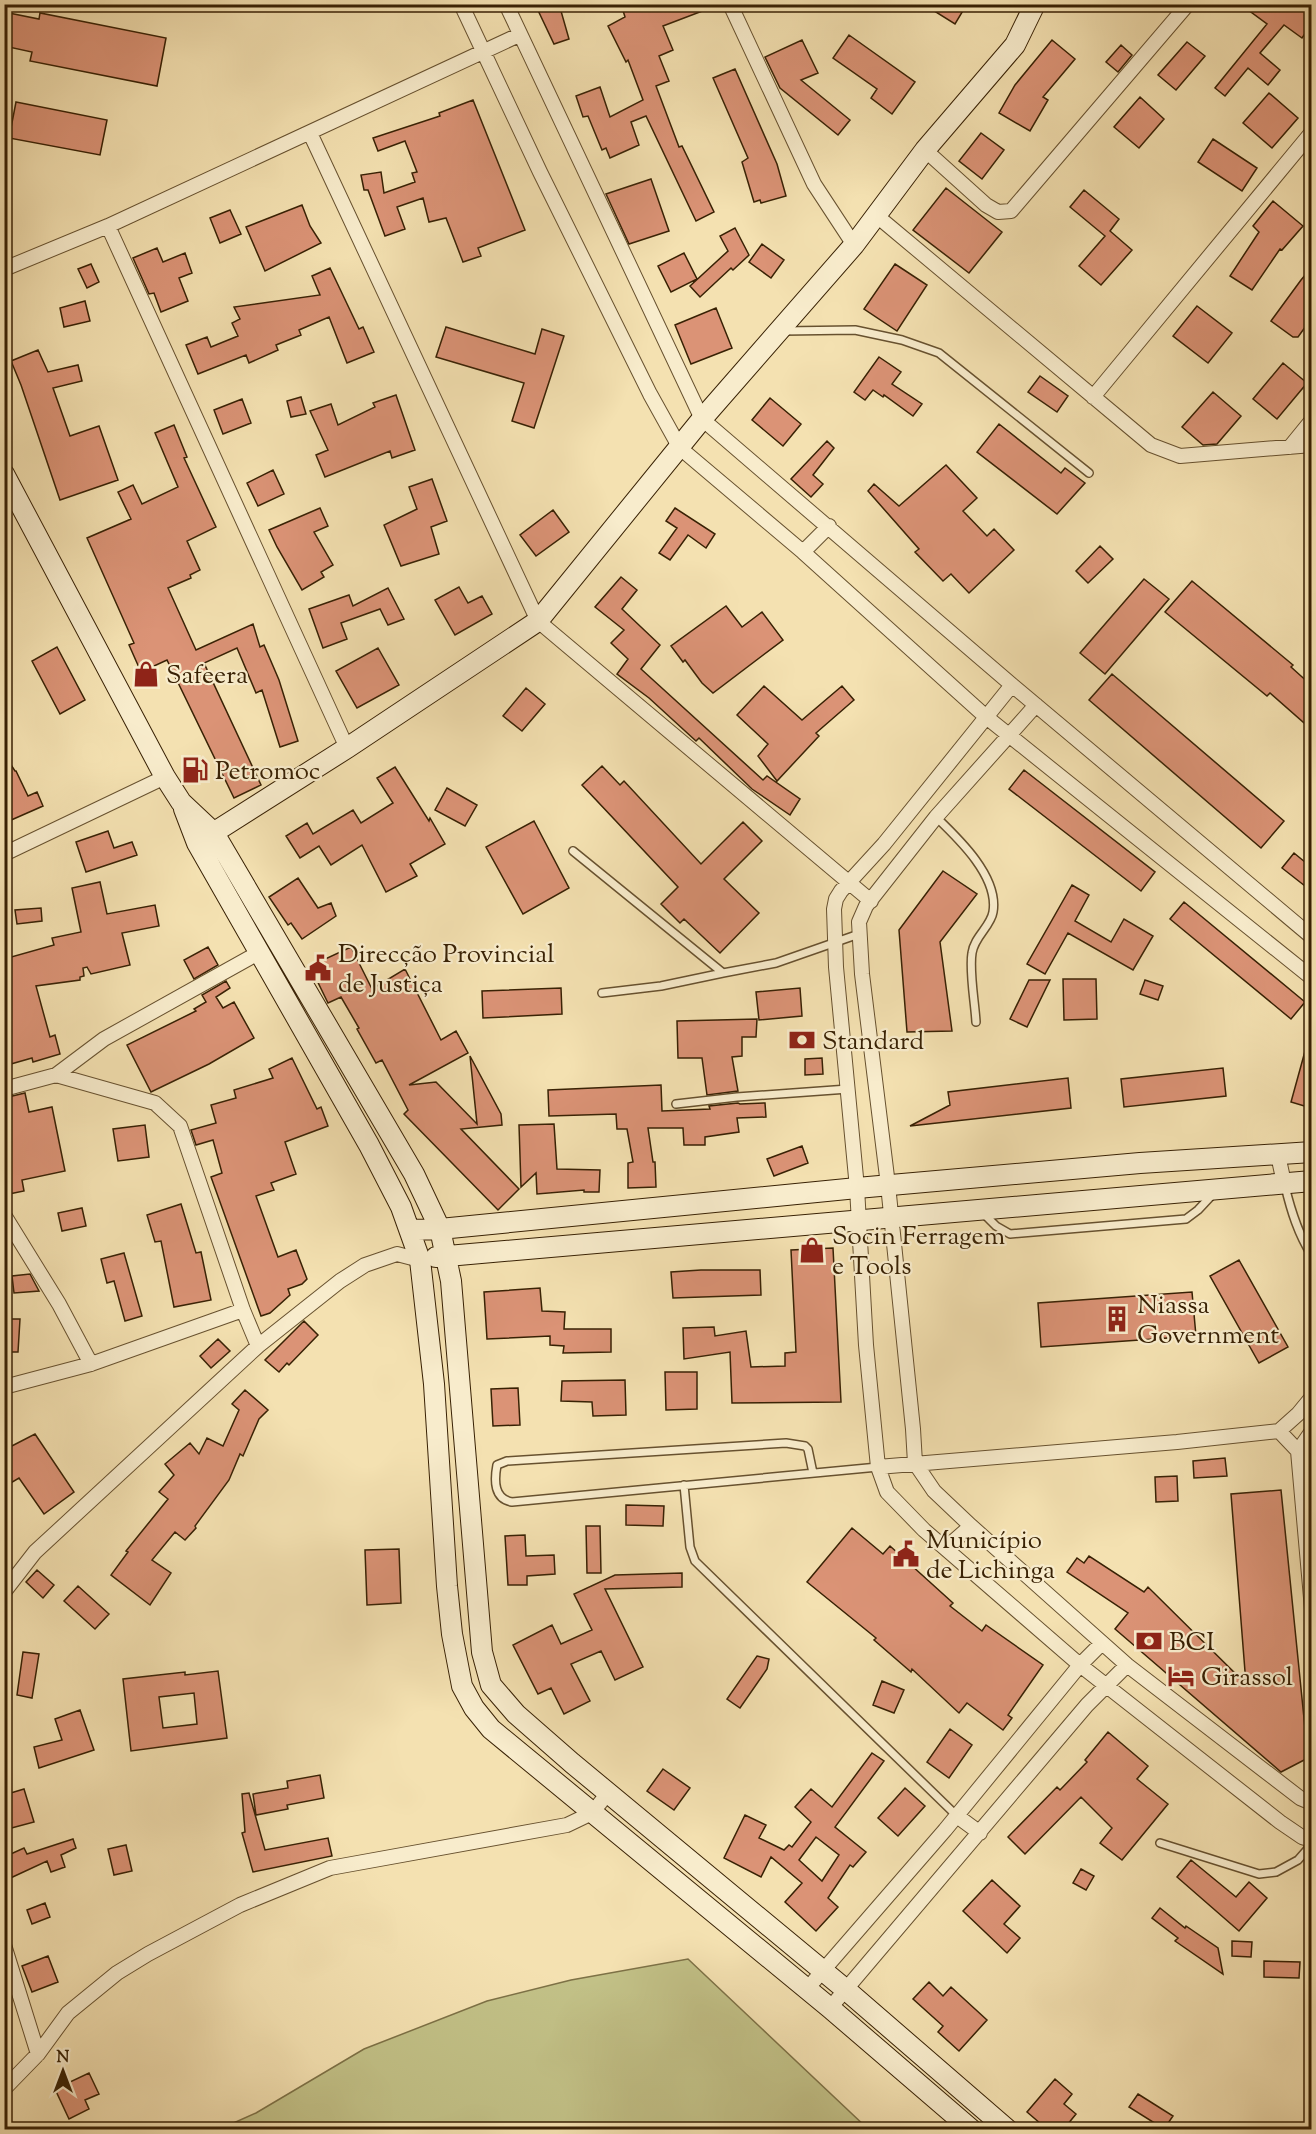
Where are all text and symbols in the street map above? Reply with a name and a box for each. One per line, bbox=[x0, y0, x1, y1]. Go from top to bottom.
place label: Safeera bbox=[166, 658, 248, 695]
shop icon: Safeera bbox=[131, 659, 161, 689]
place label: Petromoc bbox=[215, 754, 321, 791]
fuel station icon: Petromoc bbox=[180, 755, 210, 785]
place label: Direcção Provincial de Justiça bbox=[338, 937, 555, 1004]
public building icon: Direcção Provincial de Justiça bbox=[303, 953, 333, 983]
place label: Standard bbox=[822, 1024, 925, 1061]
bank icon: Standard bbox=[787, 1025, 817, 1055]
place label: Socin Ferragem e Tools bbox=[832, 1219, 1005, 1286]
shop icon: Socin Ferragem e Tools bbox=[797, 1235, 827, 1265]
place label: Niassa Government bbox=[1137, 1288, 1279, 1355]
building icon: Niassa Government bbox=[1102, 1304, 1132, 1334]
place label: Município de Lichinga bbox=[926, 1523, 1055, 1590]
public building icon: Município de Lichinga bbox=[891, 1539, 921, 1569]
place label: BCI bbox=[1169, 1625, 1215, 1662]
bank icon: BCI bbox=[1134, 1626, 1164, 1656]
place label: Girassol bbox=[1201, 1660, 1293, 1697]
hotel icon: Girassol bbox=[1166, 1661, 1196, 1691]
north arrow bbox=[33, 2041, 93, 2101]
text: N bbox=[57, 2047, 70, 2070]

